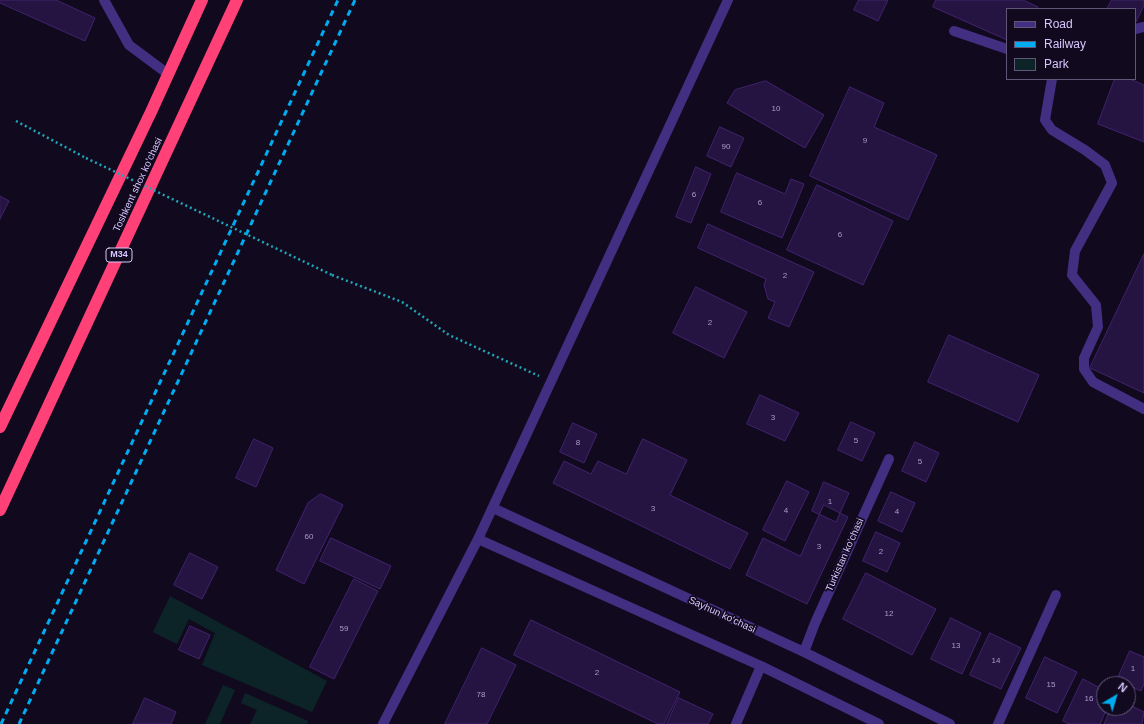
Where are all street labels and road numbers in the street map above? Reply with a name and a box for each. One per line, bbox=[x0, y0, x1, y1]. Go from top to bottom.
street label: Toshkent shox ko'chasi bbox=[111, 136, 165, 234]
road number: M34 bbox=[106, 248, 132, 262]
street label: Turkistan ko'chasi bbox=[823, 516, 867, 594]
street label: Sayhun ko'chasi bbox=[687, 594, 757, 636]

